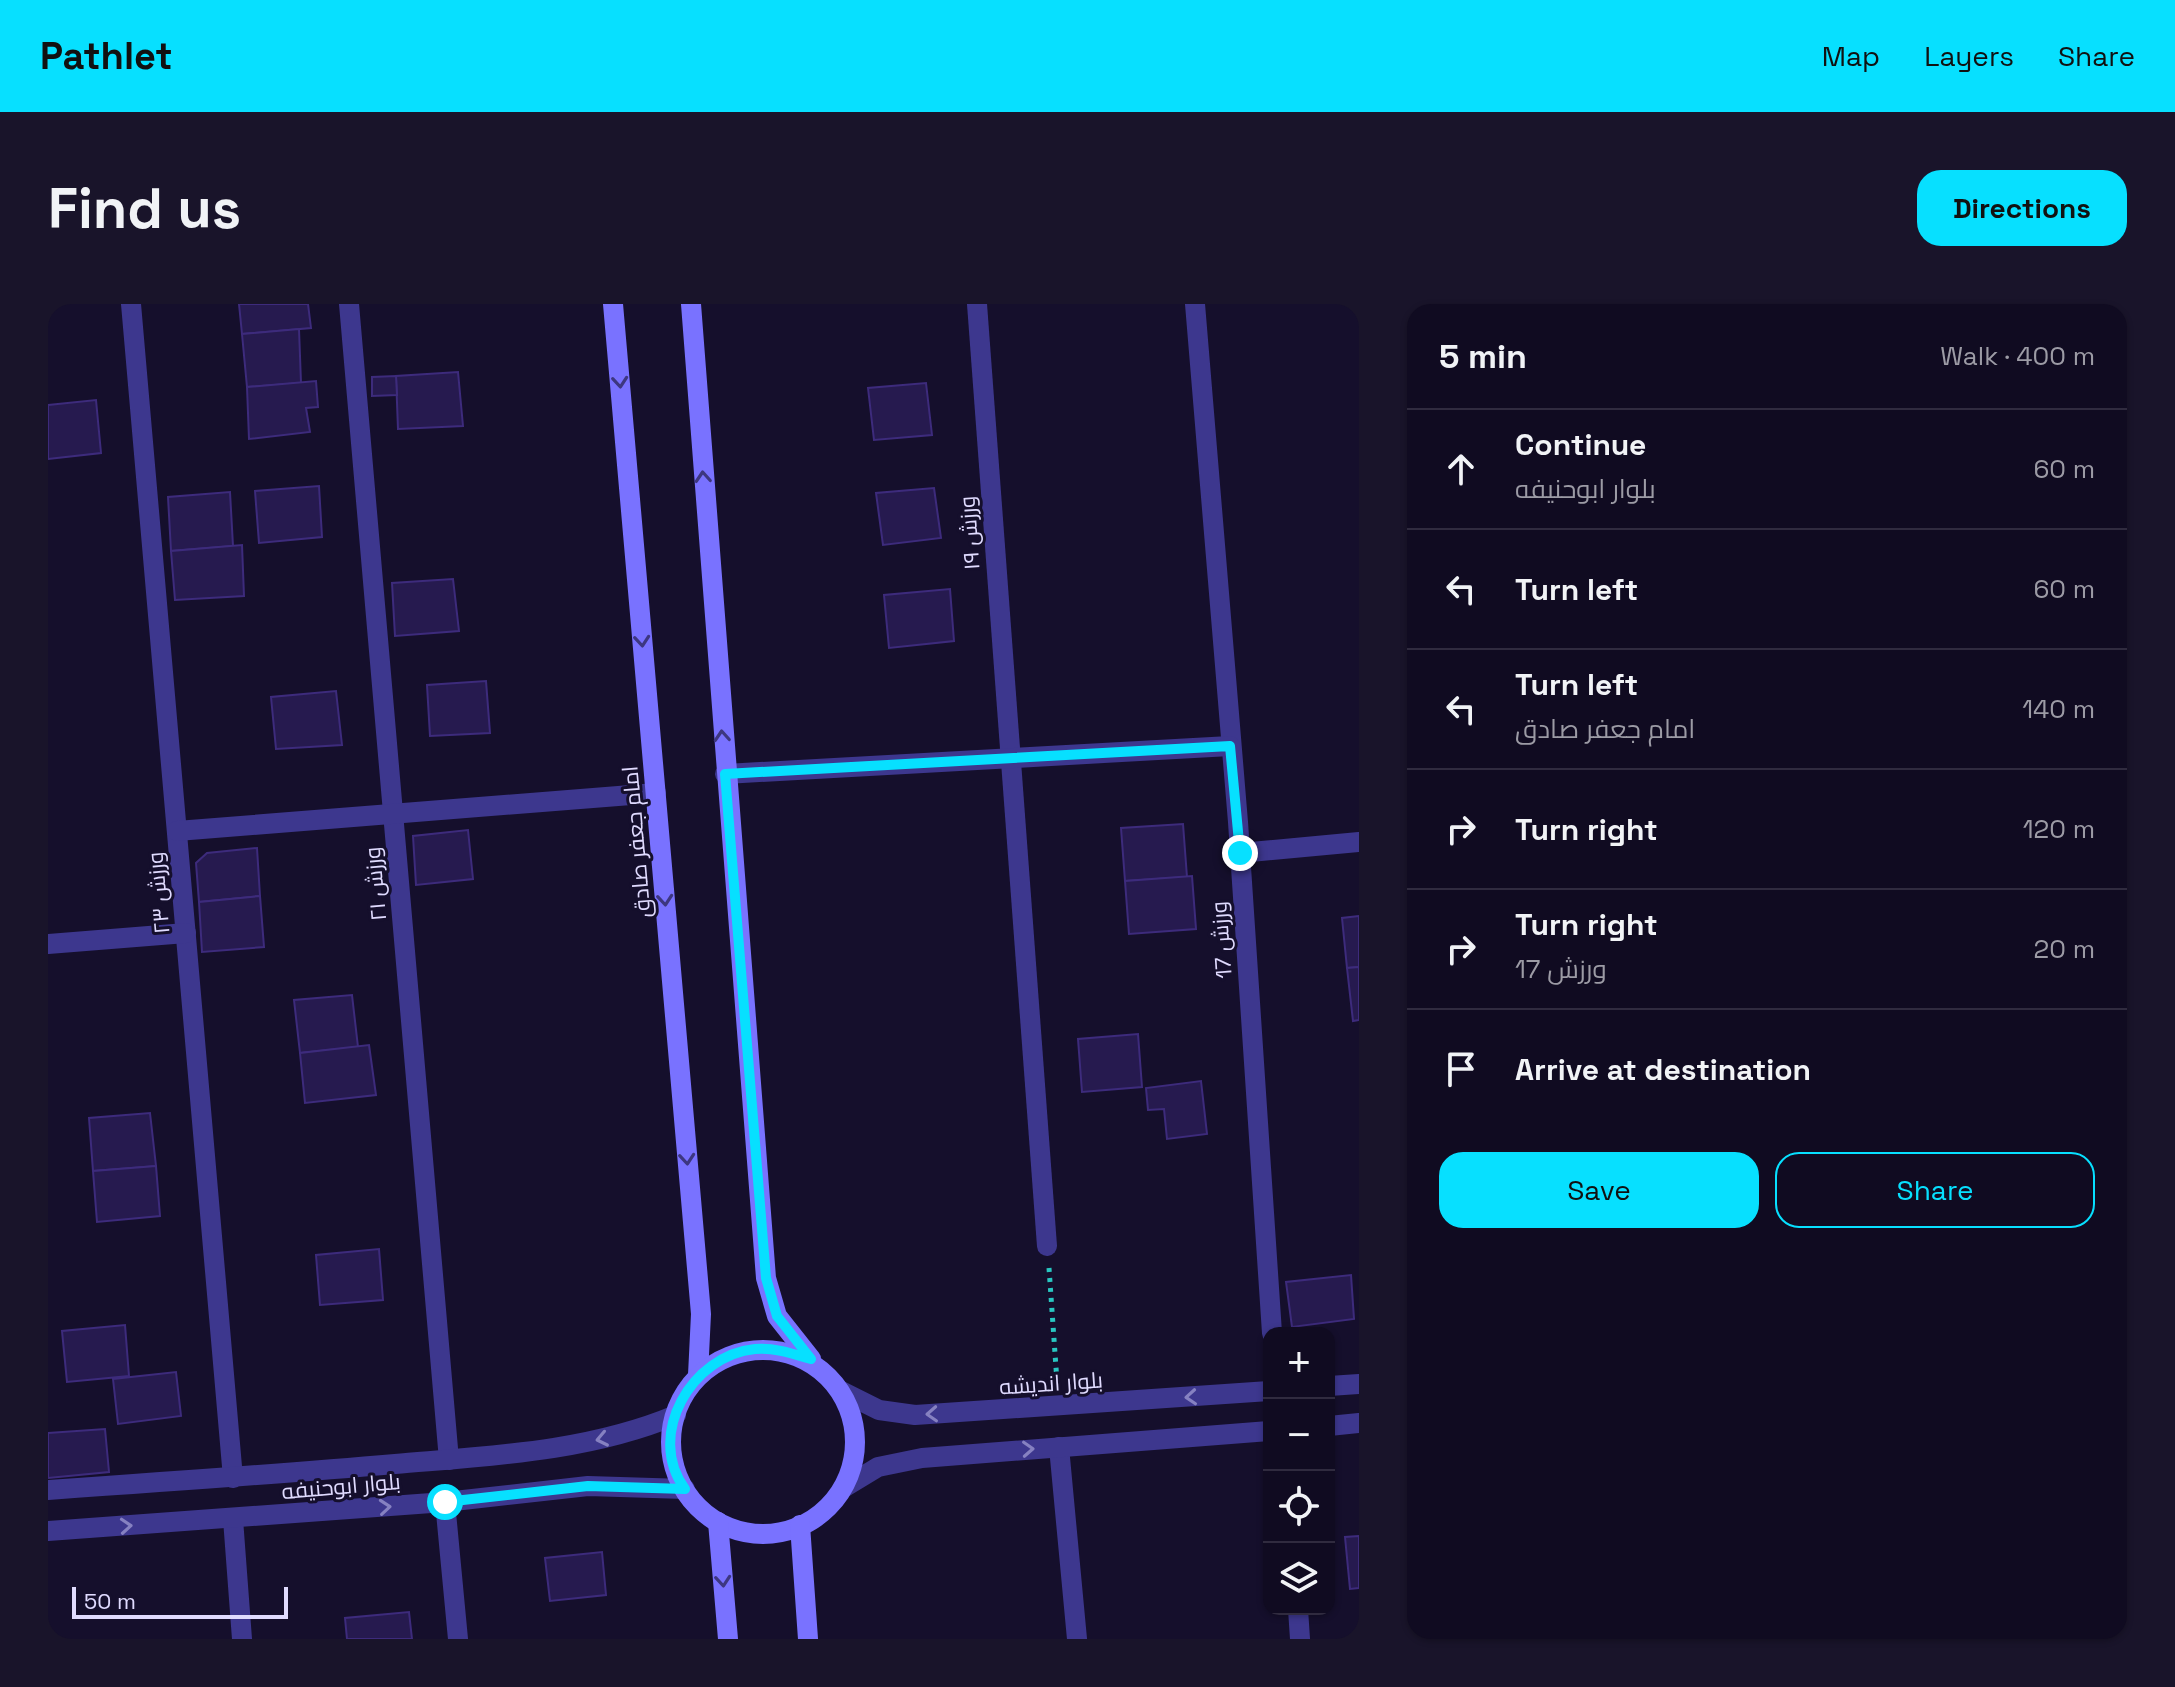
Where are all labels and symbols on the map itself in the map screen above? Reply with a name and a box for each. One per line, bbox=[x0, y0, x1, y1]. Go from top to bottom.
one-way arrow bbox=[611, 376, 628, 389]
one-way arrow bbox=[695, 470, 712, 483]
street label: ورزش ۱۹ bbox=[952, 495, 986, 571]
one-way arrow bbox=[634, 635, 651, 648]
one-way arrow bbox=[714, 729, 731, 742]
street label: امام جعفر صادق bbox=[615, 765, 659, 919]
route end bbox=[1222, 835, 1258, 871]
street label: ورزش ۲۱ bbox=[358, 846, 392, 922]
street label: ورزش ۲۳ bbox=[140, 851, 176, 935]
one-way arrow bbox=[656, 894, 673, 907]
street label: ورزش 17 bbox=[1204, 900, 1238, 980]
one-way arrow bbox=[678, 1153, 695, 1166]
street label: بلوار اندیشه bbox=[998, 1365, 1104, 1401]
one-way arrow bbox=[1184, 1388, 1197, 1405]
one-way arrow bbox=[925, 1405, 938, 1422]
one-way arrow bbox=[595, 1430, 609, 1447]
one-way arrow bbox=[1022, 1441, 1035, 1458]
street label: بلوار ابوحنیفه bbox=[280, 1467, 402, 1505]
route start bbox=[427, 1484, 463, 1520]
one-way arrow bbox=[379, 1499, 392, 1516]
one-way arrow bbox=[120, 1518, 133, 1535]
one-way arrow bbox=[714, 1574, 731, 1587]
scale bar bbox=[72, 1583, 288, 1619]

